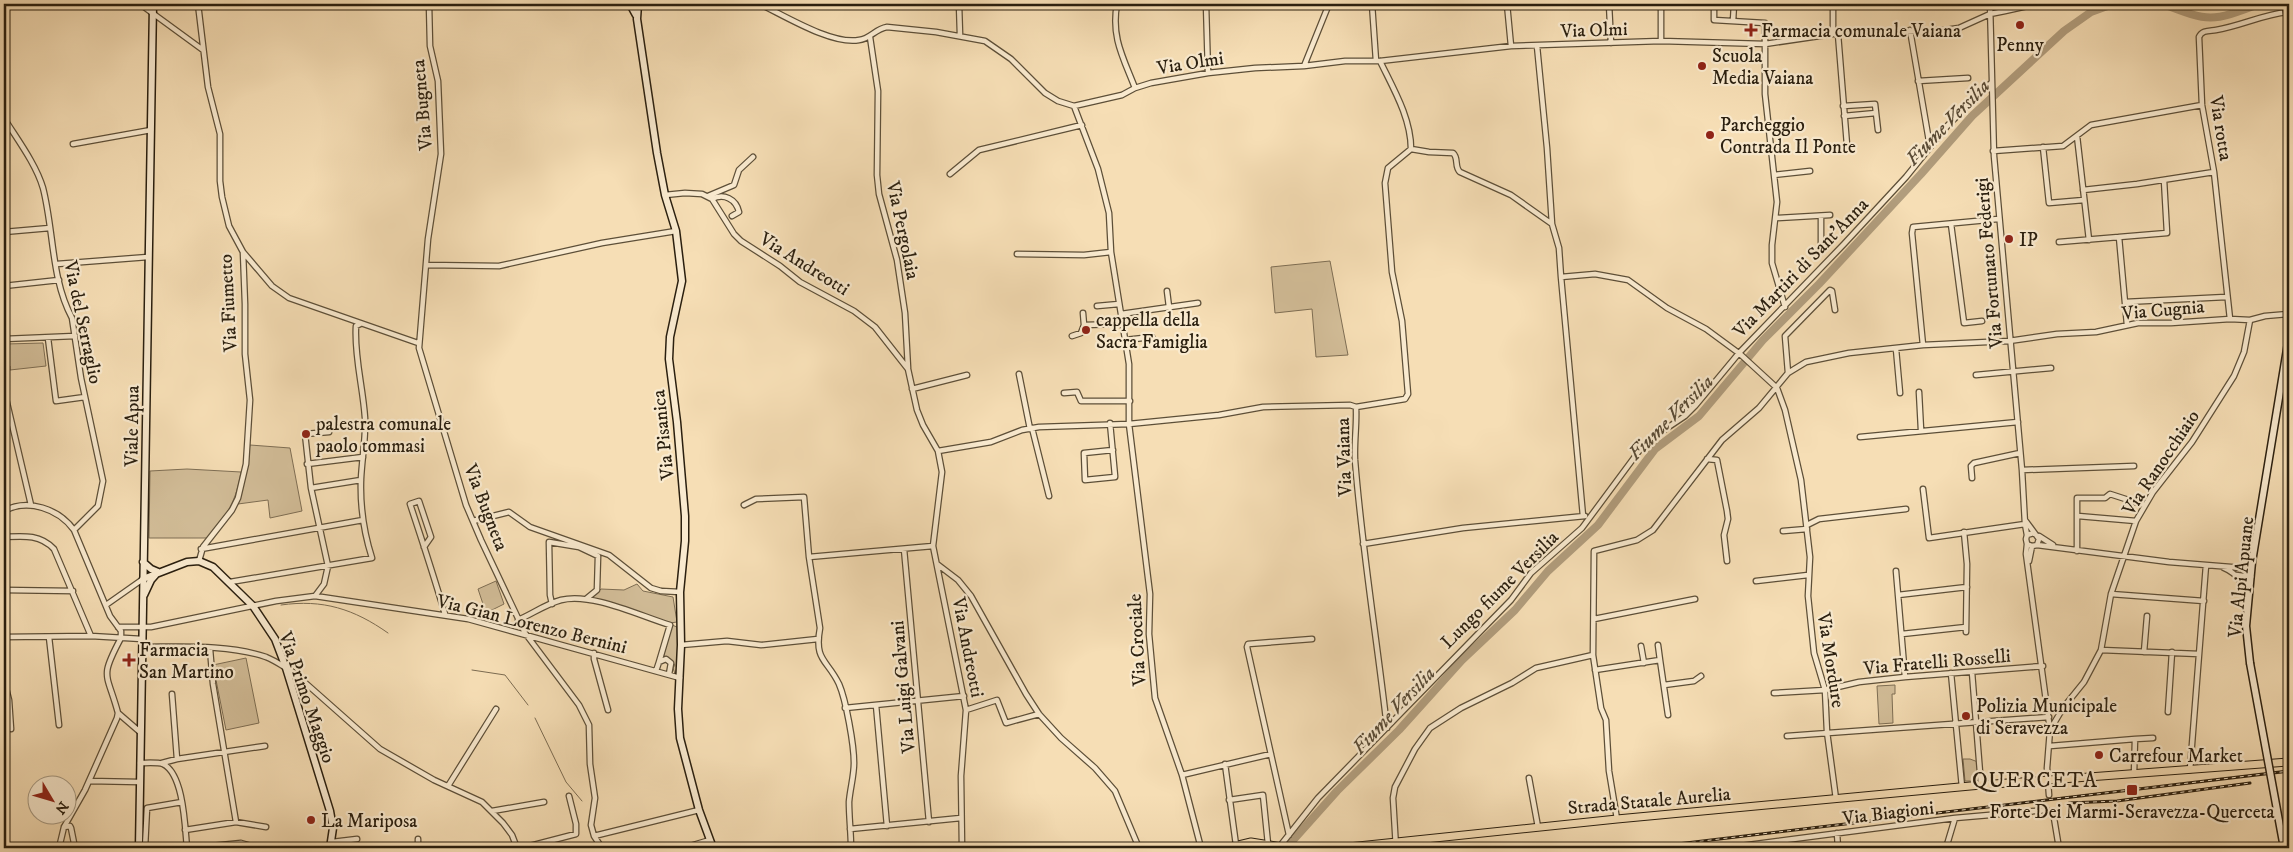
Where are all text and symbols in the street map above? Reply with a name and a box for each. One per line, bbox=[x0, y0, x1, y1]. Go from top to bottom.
street label: Via Olmi bbox=[1559, 18, 1628, 43]
marker: Penny bbox=[2014, 19, 2026, 31]
place label: Farmacia comunale Vaiana bbox=[1761, 20, 1961, 43]
marker: Farmacia comunale Vaiana bbox=[1745, 24, 1757, 36]
place label: Penny bbox=[1996, 34, 2045, 57]
place label: Scuola Media Vaiana bbox=[1712, 45, 1813, 90]
street label: Via Olmi bbox=[1154, 47, 1225, 80]
street label: Via Bugneta bbox=[407, 58, 438, 152]
marker: Scuola Media Vaiana bbox=[1696, 60, 1708, 72]
water label: Fiume Versilia bbox=[1900, 74, 1996, 172]
street label: Via rotta bbox=[2204, 93, 2237, 162]
place label: Parcheggio Contrada Il Ponte bbox=[1720, 114, 1856, 159]
marker: Parcheggio Contrada Il Ponte bbox=[1704, 129, 1716, 141]
street label: Via Fortunato Federigi bbox=[1971, 176, 2009, 350]
street label: Via Pergolaia bbox=[881, 178, 924, 282]
street label: Via Martiri di Sant'Anna bbox=[1728, 193, 1874, 343]
street label: Via Andreotti bbox=[754, 227, 853, 301]
place label: IP bbox=[2019, 229, 2038, 252]
marker: IP bbox=[2003, 233, 2015, 245]
street label: Via Fiumetto bbox=[214, 253, 243, 354]
street label: Via del Serraglio bbox=[58, 258, 107, 386]
street label: Via Cugnia bbox=[2120, 295, 2205, 326]
place label: cappella della Sacra Famiglia bbox=[1096, 309, 1208, 354]
marker: cappella della Sacra Famiglia bbox=[1080, 324, 1092, 336]
water label: Fiume Versilia bbox=[1623, 370, 1719, 466]
street label: Viale Apua bbox=[120, 385, 145, 468]
street label: Via Pisanica bbox=[647, 389, 680, 482]
street label: Via Ranocchiaio bbox=[2117, 406, 2205, 521]
place label: palestra comunale paolo tommasi bbox=[315, 413, 451, 458]
street label: Via Vaiana bbox=[1332, 417, 1357, 498]
marker: palestra comunale paolo tommasi bbox=[300, 428, 312, 440]
street label: Via Bugneta bbox=[458, 460, 513, 554]
street label: Via Alpi Apuane bbox=[2224, 515, 2259, 640]
street label: Lungo fiume Versilia bbox=[1436, 526, 1564, 654]
street label: Via Gian Lorenzo Bernini bbox=[433, 589, 629, 659]
street label: Via Crociale bbox=[1124, 593, 1151, 688]
street label: Via Andreotti bbox=[946, 594, 989, 699]
street label: Via Mordure bbox=[1812, 610, 1849, 709]
street label: Via Luigi Galvani bbox=[886, 619, 921, 755]
street label: Via Primo Maggio bbox=[273, 628, 340, 766]
place label: Farmacia San Martino bbox=[139, 639, 234, 684]
street label: Via Fratelli Rosselli bbox=[1862, 645, 2012, 680]
marker: Farmacia San Martino bbox=[123, 654, 135, 666]
water label: Fiume Versilia bbox=[1347, 662, 1441, 760]
place label: Polizia Municipale di Seravezza bbox=[1976, 695, 2117, 740]
marker: Polizia Municipale di Seravezza bbox=[1960, 710, 1972, 722]
place label: Carrefour Market bbox=[2109, 745, 2243, 768]
marker: Carrefour Market bbox=[2093, 749, 2105, 761]
district label: QUERCETA bbox=[1972, 768, 2098, 794]
north arrow bbox=[28, 774, 78, 824]
street label: Strada Statale Aurelia bbox=[1567, 783, 1732, 820]
marker: Forte Dei Marmi-Seravezza-Querceta bbox=[2125, 783, 2139, 797]
street label: Via Biagioni bbox=[1840, 796, 1935, 831]
text: N bbox=[51, 797, 72, 818]
place label: Forte Dei Marmi-Seravezza-Querceta bbox=[1989, 801, 2275, 824]
place label: La Mariposa bbox=[321, 810, 417, 833]
marker: La Mariposa bbox=[305, 814, 317, 826]

